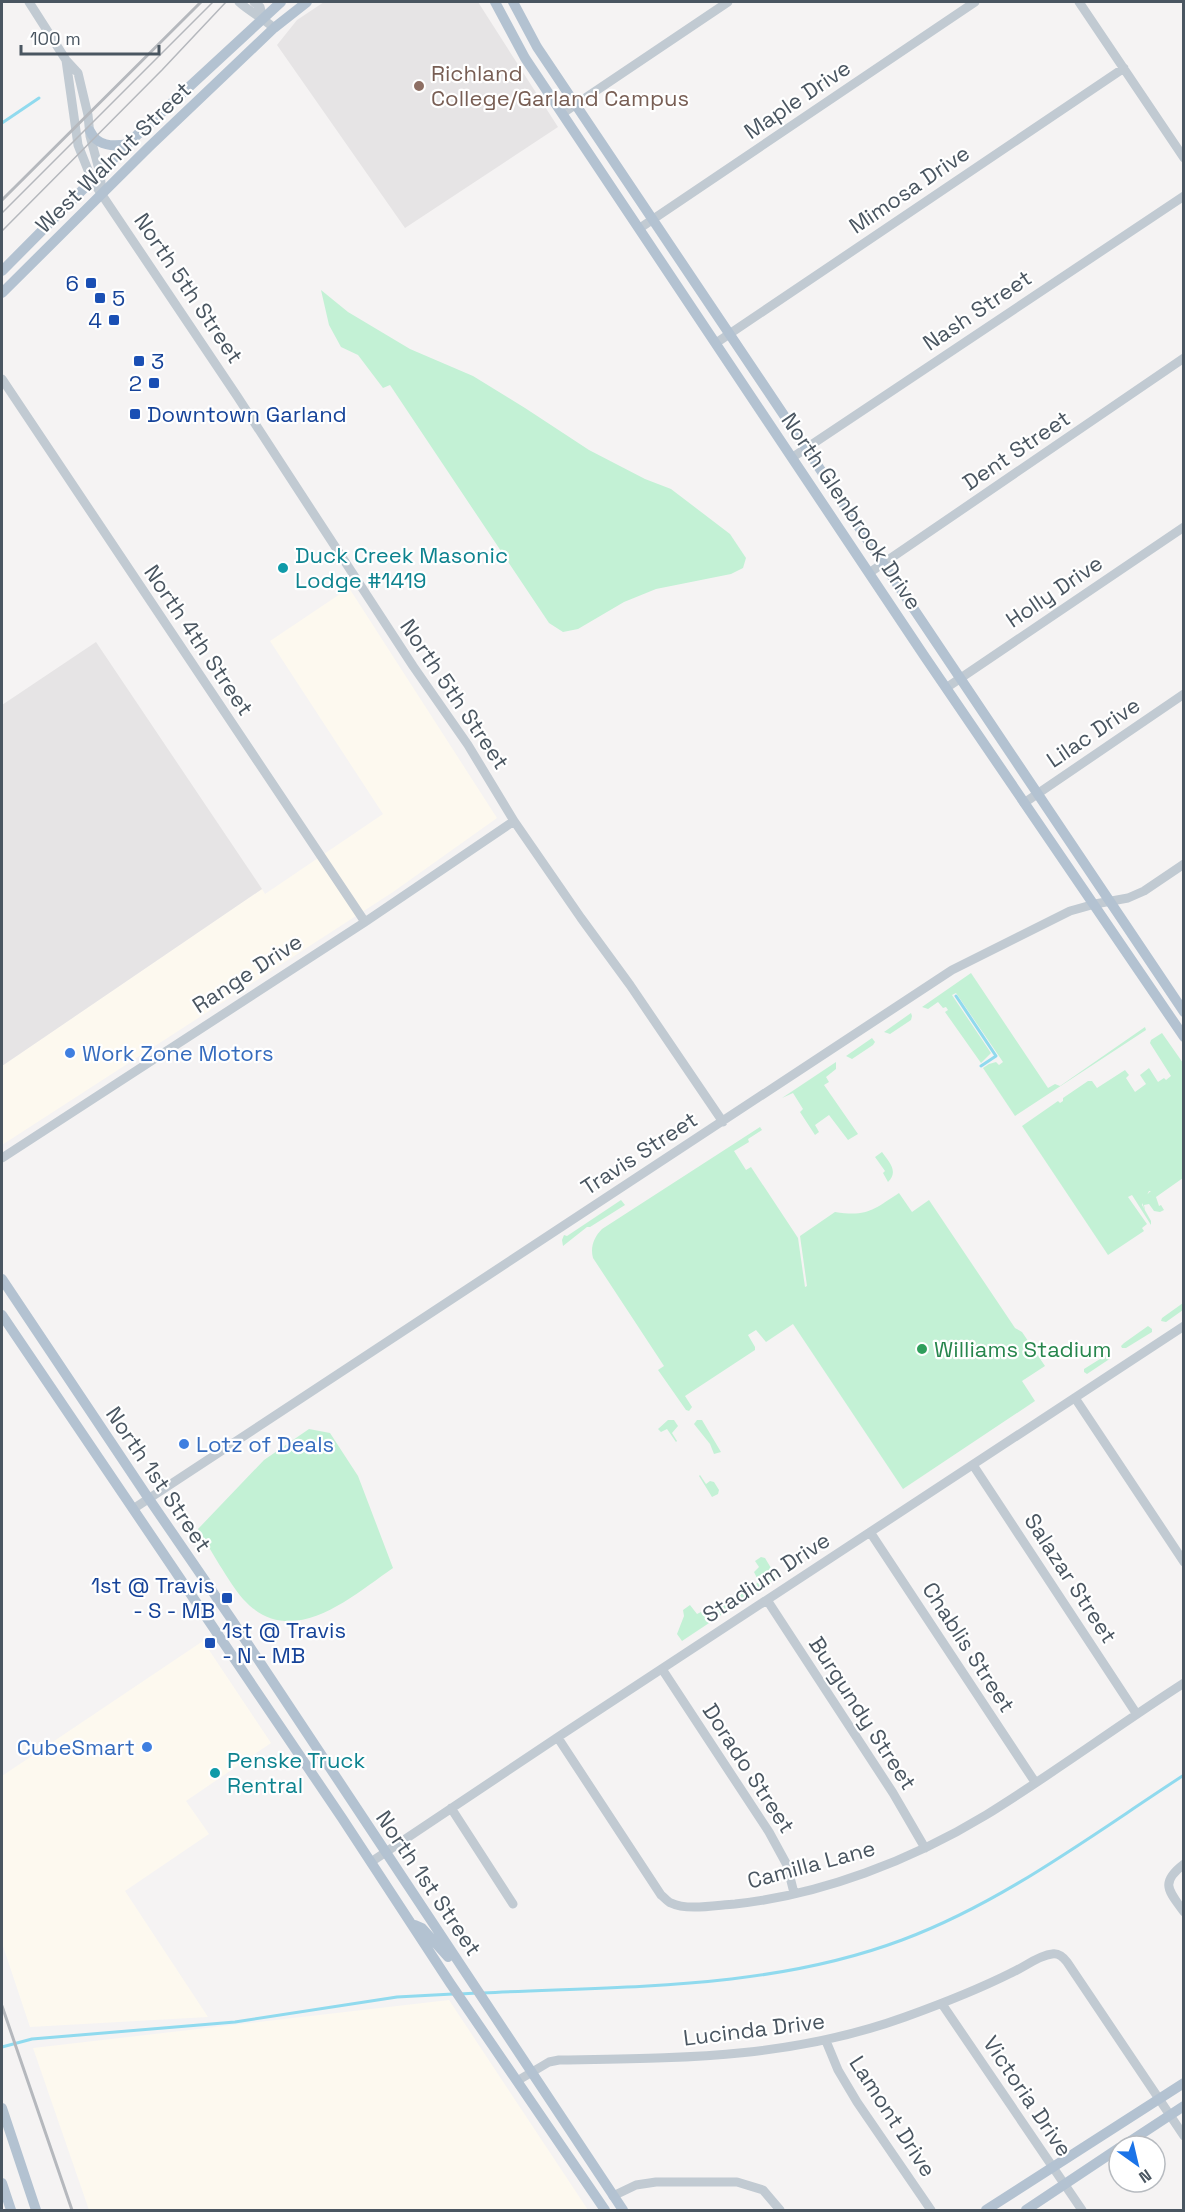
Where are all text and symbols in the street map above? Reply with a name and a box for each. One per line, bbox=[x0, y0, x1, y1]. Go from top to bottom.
scale bar bbox=[21, 18, 159, 56]
text: 100 m bbox=[30, 27, 81, 50]
street label: Maple Drive bbox=[738, 53, 856, 145]
place label: Richland College/Garland Campus bbox=[431, 59, 689, 112]
street label: West Walnut Street bbox=[29, 75, 197, 239]
marker: Richland College/Garland Campus bbox=[412, 79, 426, 93]
street label: Mimosa Drive bbox=[843, 138, 975, 240]
street label: North 5th Street bbox=[128, 207, 250, 369]
street label: Nash Street bbox=[917, 263, 1037, 357]
place label: 6 bbox=[66, 269, 79, 297]
marker: 6 bbox=[84, 276, 98, 290]
place label: 5 bbox=[112, 284, 125, 312]
marker: 5 bbox=[93, 291, 107, 305]
place label: 4 bbox=[88, 306, 102, 334]
marker: 4 bbox=[107, 313, 121, 327]
place label: 3 bbox=[151, 347, 164, 375]
marker: 3 bbox=[132, 354, 146, 368]
place label: 2 bbox=[129, 369, 142, 397]
marker: 2 bbox=[147, 376, 161, 390]
place label: Downtown Garland bbox=[147, 400, 347, 428]
street label: Dent Street bbox=[957, 404, 1075, 496]
marker: Downtown Garland bbox=[128, 407, 142, 421]
street label: North Glenbrook Drive bbox=[776, 407, 928, 615]
place label: Duck Creek Masonic Lodge #1419 bbox=[295, 541, 508, 594]
street label: Holly Drive bbox=[1000, 548, 1108, 634]
street label: North 4th Street bbox=[138, 559, 260, 721]
marker: Duck Creek Masonic Lodge #1419 bbox=[276, 561, 290, 575]
street label: North 5th Street bbox=[394, 613, 516, 775]
street label: Lilac Drive bbox=[1041, 691, 1145, 773]
street label: Range Drive bbox=[187, 927, 307, 1019]
place label: Work Zone Motors bbox=[82, 1039, 274, 1067]
marker: Work Zone Motors bbox=[63, 1046, 77, 1060]
street label: Travis Street bbox=[576, 1105, 702, 1201]
place label: Williams Stadium bbox=[934, 1335, 1111, 1363]
marker: Williams Stadium bbox=[915, 1342, 929, 1356]
street label: North 1st Street bbox=[100, 1401, 218, 1557]
place label: Lotz of Deals bbox=[196, 1430, 334, 1458]
marker: Lotz of Deals bbox=[177, 1437, 191, 1451]
street label: Salazar Street bbox=[1019, 1508, 1123, 1648]
street label: Stadium Drive bbox=[697, 1525, 835, 1629]
place label: 1st @ Travis - S - MB bbox=[91, 1571, 215, 1624]
street label: Chablis Street bbox=[916, 1577, 1022, 1717]
marker: 1st @ Travis - S - MB bbox=[220, 1591, 234, 1605]
place label: 1st @ Travis - N - MB bbox=[222, 1616, 346, 1669]
street label: Burgundy Street bbox=[803, 1631, 923, 1795]
marker: 1st @ Travis - N - MB bbox=[203, 1636, 217, 1650]
street label: Dorado Street bbox=[697, 1698, 801, 1838]
place label: CubeSmart bbox=[17, 1733, 135, 1761]
marker: CubeSmart bbox=[140, 1740, 154, 1754]
place label: Penske Truck Rentral bbox=[227, 1746, 366, 1799]
marker: Penske Truck Rentral bbox=[208, 1766, 222, 1780]
street label: North 1st Street bbox=[370, 1805, 488, 1961]
street label: Camilla Lane bbox=[744, 1833, 878, 1895]
street label: Lucinda Drive bbox=[682, 2006, 826, 2052]
street label: Victoria Drive bbox=[977, 2030, 1079, 2162]
street label: Lamont Drive bbox=[843, 2050, 943, 2182]
north arrow bbox=[1107, 2134, 1167, 2194]
text: N bbox=[1135, 2164, 1155, 2188]

